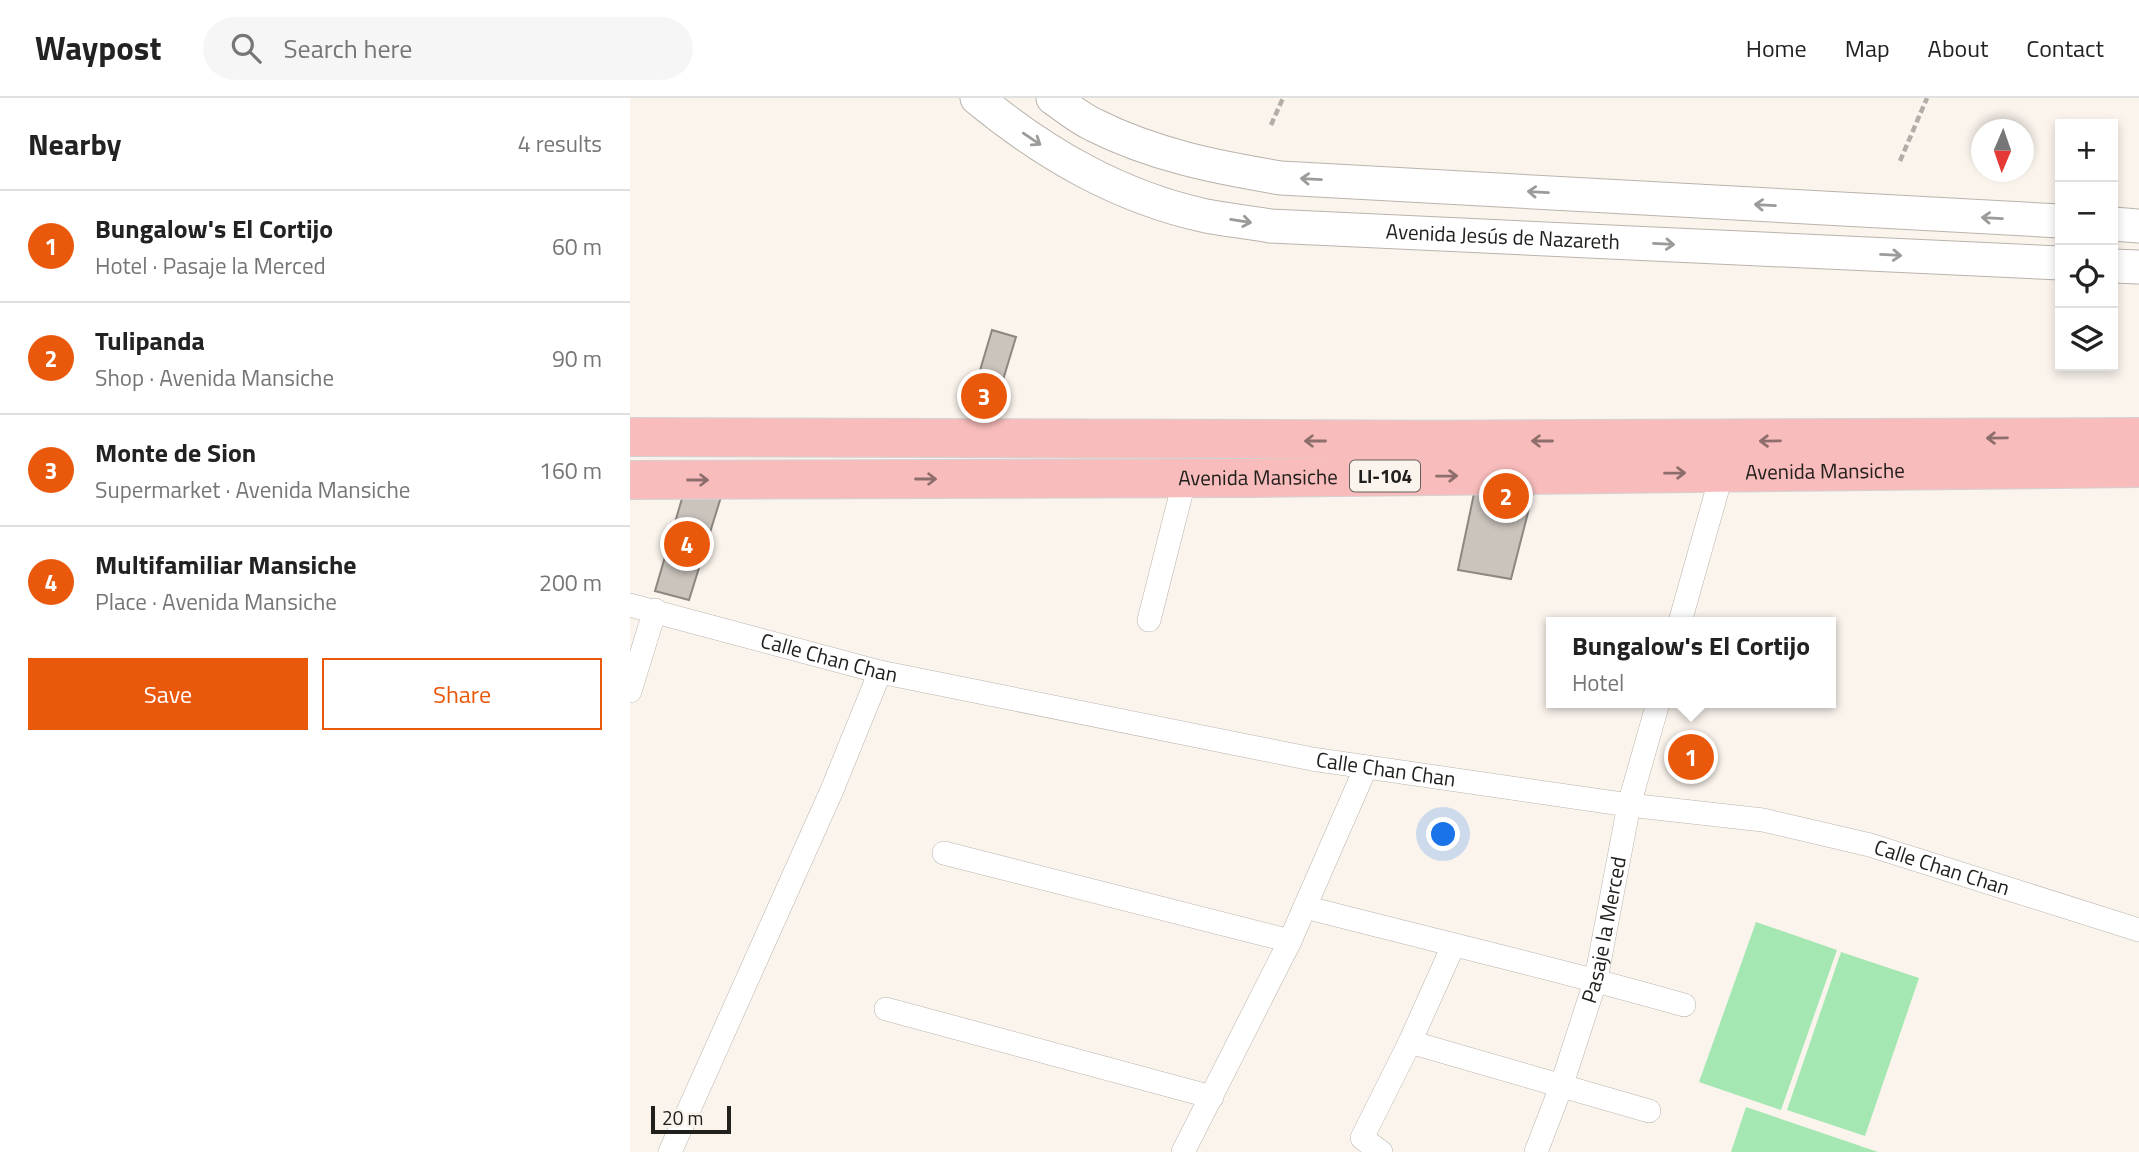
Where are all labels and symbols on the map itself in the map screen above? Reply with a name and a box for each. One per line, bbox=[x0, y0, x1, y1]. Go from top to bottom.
north arrow bbox=[1971, 119, 2034, 182]
one-way arrow bbox=[1021, 132, 1041, 146]
one-way arrow bbox=[1299, 173, 1322, 186]
one-way arrow bbox=[1527, 185, 1550, 198]
one-way arrow bbox=[1754, 198, 1777, 211]
one-way arrow bbox=[1981, 211, 2004, 224]
street label: Avenida Jesús de Nazareth bbox=[1385, 214, 1621, 257]
one-way arrow bbox=[1229, 215, 1252, 228]
one-way arrow bbox=[1652, 238, 1675, 251]
one-way arrow bbox=[1879, 249, 1902, 262]
pin: 3 bbox=[961, 370, 1007, 422]
one-way arrow bbox=[1986, 432, 2009, 445]
one-way arrow bbox=[1304, 434, 1327, 448]
one-way arrow bbox=[1531, 434, 1554, 448]
one-way arrow bbox=[1759, 434, 1782, 448]
street label: Avenida Mansiche bbox=[1745, 454, 1905, 487]
street label: Avenida Mansiche bbox=[1178, 460, 1338, 493]
road number: LI-104 bbox=[1350, 460, 1420, 492]
one-way arrow bbox=[1663, 466, 1686, 480]
one-way arrow bbox=[1435, 469, 1458, 483]
pin: 2 bbox=[1483, 470, 1529, 522]
one-way arrow bbox=[914, 472, 937, 486]
one-way arrow bbox=[686, 473, 709, 487]
pin: 4 bbox=[664, 518, 710, 570]
street label: Calle Chan Chan bbox=[757, 624, 900, 690]
pin: 1 bbox=[1668, 731, 1714, 783]
street label: Calle Chan Chan bbox=[1314, 743, 1458, 795]
your location bbox=[1426, 817, 1460, 851]
street label: Calle Chan Chan bbox=[1870, 830, 2014, 903]
street label: Pasaje la Merced bbox=[1572, 854, 1634, 1007]
scale bar bbox=[651, 1103, 732, 1135]

